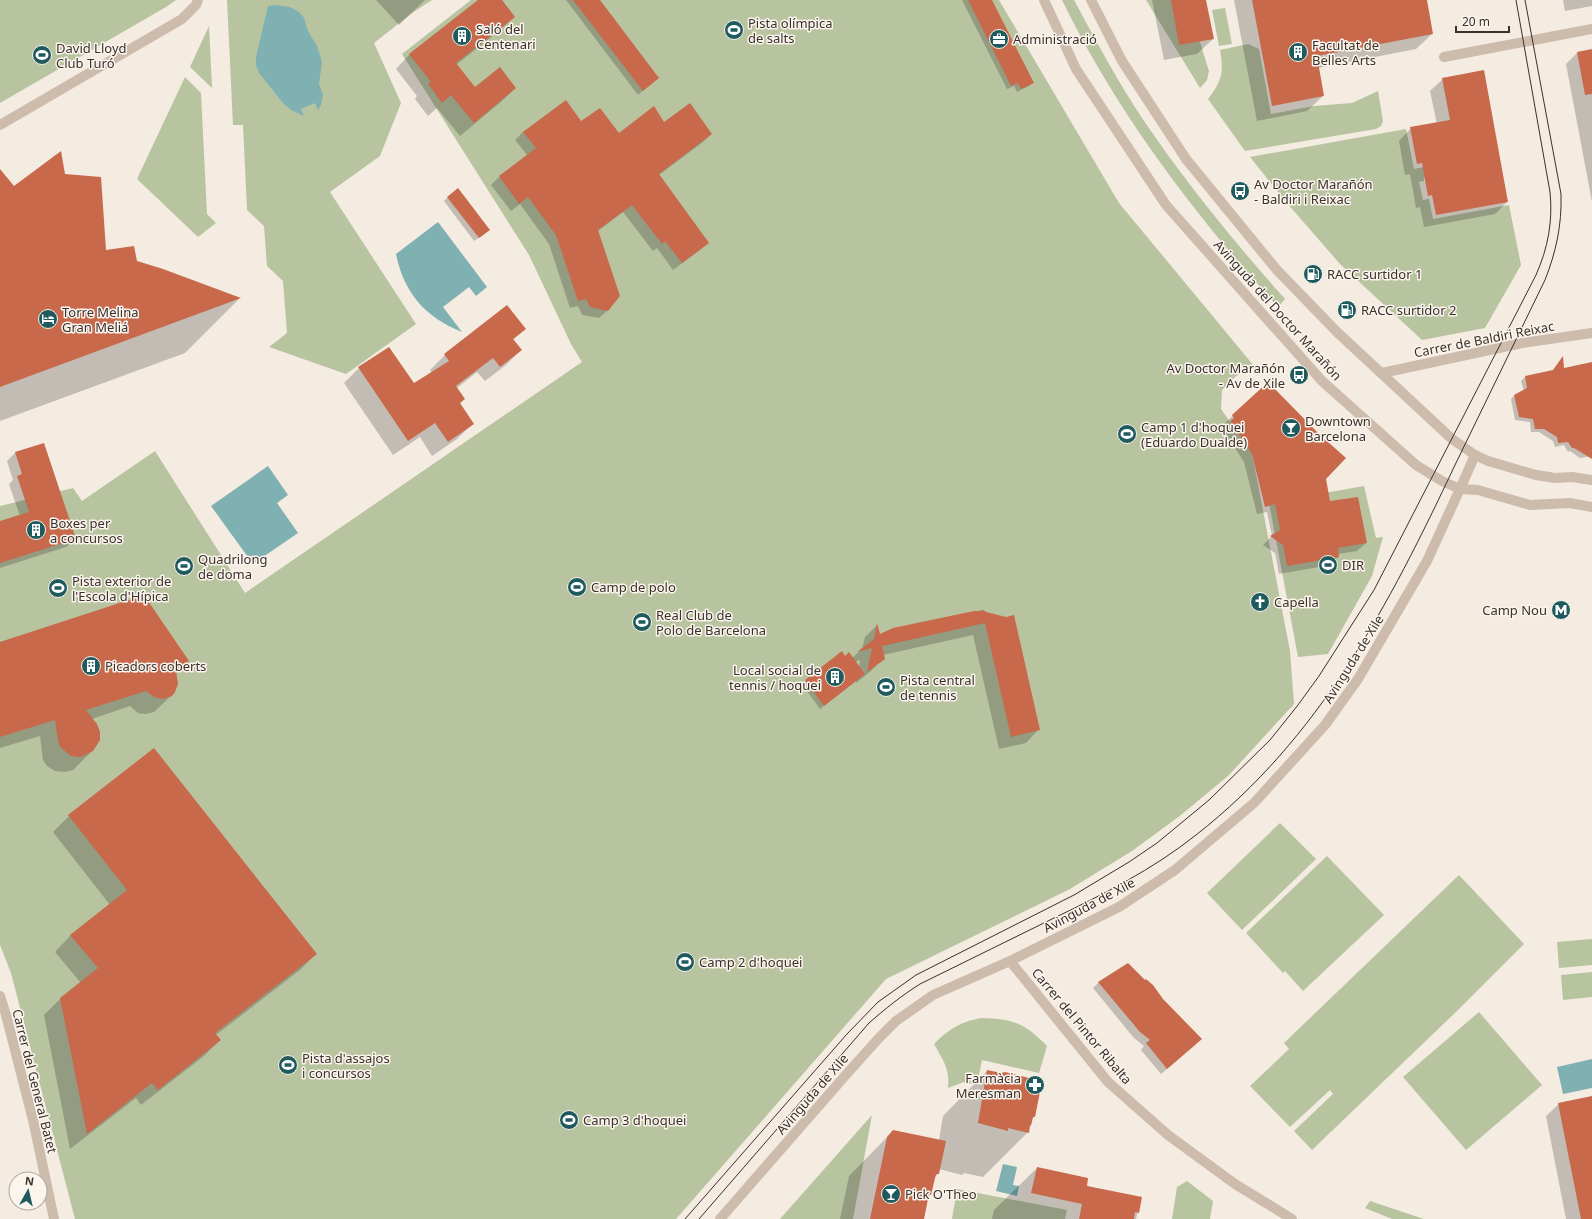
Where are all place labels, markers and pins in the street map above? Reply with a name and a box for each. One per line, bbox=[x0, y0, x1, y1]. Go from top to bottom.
place label: Pista olímpica de salts bbox=[748, 14, 832, 47]
sports icon: Pista olímpica de salts bbox=[723, 19, 745, 41]
place label: Saló del Centenari bbox=[476, 20, 536, 53]
building icon: Saló del Centenari bbox=[451, 25, 473, 47]
office icon: Administració bbox=[988, 28, 1010, 50]
place label: Administració bbox=[1013, 30, 1097, 48]
place label: Facultat de Belles Arts bbox=[1312, 36, 1379, 69]
place label: David Lloyd Club Turó bbox=[56, 39, 127, 72]
building icon: Facultat de Belles Arts bbox=[1287, 41, 1309, 63]
sports icon: David Lloyd Club Turó bbox=[31, 44, 53, 66]
place label: Av Doctor Marañón - Baldiri i Reixac bbox=[1254, 175, 1373, 208]
bus stop icon: Av Doctor Marañón - Baldiri i Reixac bbox=[1229, 180, 1251, 202]
fuel station icon: RACC surtidor 1 bbox=[1302, 263, 1324, 285]
place label: RACC surtidor 1 bbox=[1327, 265, 1422, 283]
fuel station icon: RACC surtidor 2 bbox=[1336, 299, 1358, 321]
place label: RACC surtidor 2 bbox=[1361, 301, 1456, 319]
place label: Torre Melina Gran Meliá bbox=[62, 303, 139, 336]
hotel icon: Torre Melina Gran Meliá bbox=[37, 308, 59, 330]
place label: Av Doctor Marañón - Av de Xile bbox=[1166, 359, 1285, 392]
bus stop icon: Av Doctor Marañón - Av de Xile bbox=[1288, 364, 1310, 386]
place label: Downtown Barcelona bbox=[1305, 412, 1371, 445]
bar icon: Downtown Barcelona bbox=[1280, 417, 1302, 439]
place label: Camp 1 d'hoquei (Eduardo Dualde) bbox=[1141, 418, 1247, 451]
sports icon: Camp 1 d'hoquei (Eduardo Dualde) bbox=[1116, 423, 1138, 445]
place label: Boxes per a concursos bbox=[50, 514, 123, 547]
building icon: Boxes per a concursos bbox=[25, 519, 47, 541]
place label: Quadrilong de doma bbox=[198, 550, 267, 583]
sports icon: DIR bbox=[1317, 554, 1339, 576]
sports icon: Quadrilong de doma bbox=[173, 555, 195, 577]
place label: DIR bbox=[1342, 556, 1364, 574]
place label: Pista exterior de l'Escola d'Hípica bbox=[72, 572, 171, 605]
sports icon: Camp de polo bbox=[566, 576, 588, 598]
sports icon: Pista exterior de l'Escola d'Hípica bbox=[47, 577, 69, 599]
place label: Camp de polo bbox=[591, 578, 676, 596]
church icon: Capella bbox=[1249, 591, 1271, 613]
place label: Capella bbox=[1274, 593, 1319, 611]
metro station icon: Camp Nou bbox=[1550, 599, 1572, 621]
place label: Camp Nou bbox=[1482, 601, 1547, 619]
place label: Real Club de Polo de Barcelona bbox=[656, 606, 766, 639]
sports icon: Real Club de Polo de Barcelona bbox=[631, 611, 653, 633]
building icon: Picadors coberts bbox=[80, 655, 102, 677]
place label: Picadors coberts bbox=[105, 657, 206, 675]
place label: Local social de tennis / hoquei bbox=[729, 661, 821, 694]
building icon: Local social de tennis / hoquei bbox=[824, 666, 846, 688]
place label: Pista central de tennis bbox=[900, 671, 975, 704]
sports icon: Pista central de tennis bbox=[875, 676, 897, 698]
sports icon: Camp 2 d'hoquei bbox=[674, 951, 696, 973]
place label: Camp 2 d'hoquei bbox=[699, 953, 802, 971]
place label: Pista d'assajos i concursos bbox=[302, 1049, 390, 1082]
sports icon: Pista d'assajos i concursos bbox=[277, 1054, 299, 1076]
place label: Farmàcia Meresman bbox=[956, 1069, 1021, 1102]
pharmacy icon: Farmàcia Meresman bbox=[1024, 1074, 1046, 1096]
sports icon: Camp 3 d'hoquei bbox=[558, 1109, 580, 1131]
place label: Camp 3 d'hoquei bbox=[583, 1111, 686, 1129]
bar icon: Pick O'Theo bbox=[880, 1183, 902, 1205]
place label: Pick O'Theo bbox=[905, 1185, 977, 1203]

